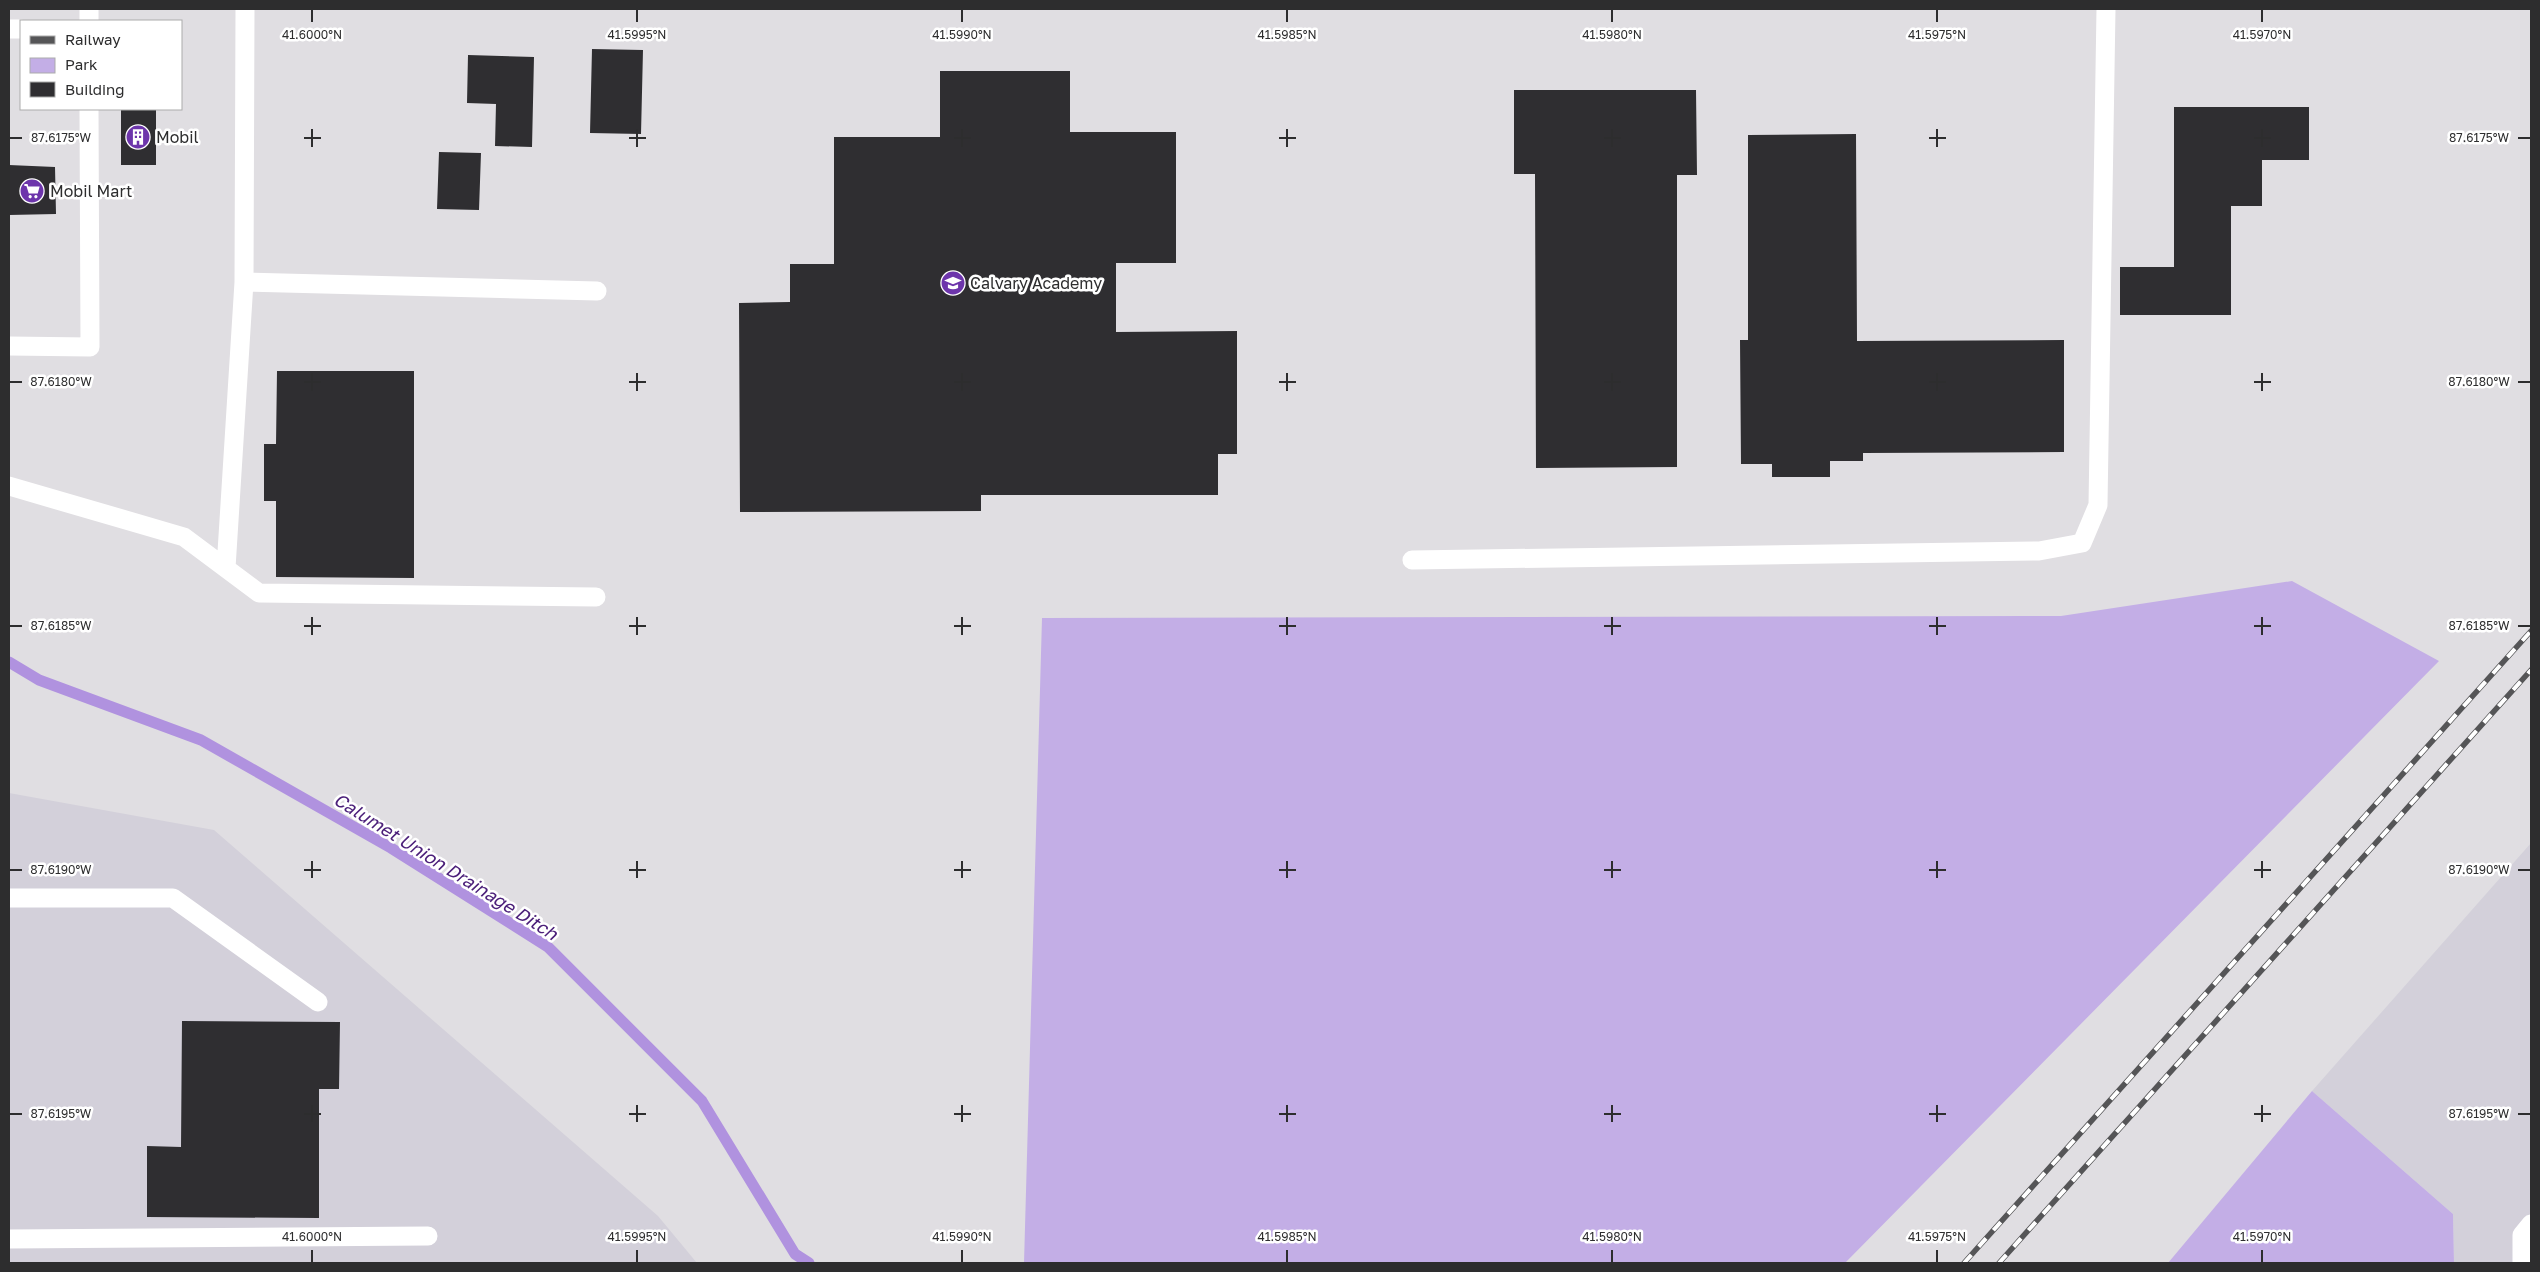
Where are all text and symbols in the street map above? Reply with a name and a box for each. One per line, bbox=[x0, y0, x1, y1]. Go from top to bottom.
legend bbox=[20, 20, 182, 110]
text: 41.6000°N bbox=[282, 27, 342, 42]
text: 41.5995°N bbox=[608, 27, 666, 42]
text: 41.5990°N bbox=[932, 27, 992, 42]
text: 41.5985°N bbox=[1257, 27, 1317, 42]
text: 41.5980°N bbox=[1582, 27, 1642, 42]
text: 41.5975°N bbox=[1908, 27, 1966, 42]
text: 41.5970°N bbox=[2233, 27, 2291, 42]
text: Railway bbox=[65, 30, 121, 48]
text: Park bbox=[65, 55, 98, 73]
text: Building bbox=[65, 80, 125, 98]
building icon: Mobil bbox=[125, 124, 151, 150]
place label: Mobil bbox=[156, 127, 199, 147]
text: 87.6175°W bbox=[31, 130, 91, 145]
text: 87.6175°W bbox=[2449, 130, 2509, 145]
supermarket icon: Mobil Mart bbox=[19, 178, 45, 204]
place label: Mobil Mart bbox=[50, 181, 132, 201]
school or university icon: Calvary Academy bbox=[940, 270, 966, 296]
place label: Calvary Academy bbox=[970, 273, 1102, 293]
text: 87.6180°W bbox=[30, 374, 92, 389]
text: 87.6180°W bbox=[2448, 374, 2510, 389]
text: 87.6185°W bbox=[31, 618, 92, 633]
text: 87.6185°W bbox=[2449, 618, 2510, 633]
water label: Calumet Union Drainage Ditch bbox=[330, 788, 563, 945]
text: 87.6190°W bbox=[30, 862, 92, 877]
text: 87.6190°W bbox=[2448, 862, 2510, 877]
text: 87.6195°W bbox=[31, 1106, 92, 1121]
text: 87.6195°W bbox=[2449, 1106, 2510, 1121]
text: 41.6000°N bbox=[282, 1229, 342, 1244]
text: 41.5995°N bbox=[608, 1229, 666, 1244]
text: 41.5990°N bbox=[932, 1229, 992, 1244]
text: 41.5985°N bbox=[1257, 1229, 1317, 1244]
text: 41.5980°N bbox=[1582, 1229, 1642, 1244]
text: 41.5975°N bbox=[1908, 1229, 1966, 1244]
text: 41.5970°N bbox=[2233, 1229, 2291, 1244]

